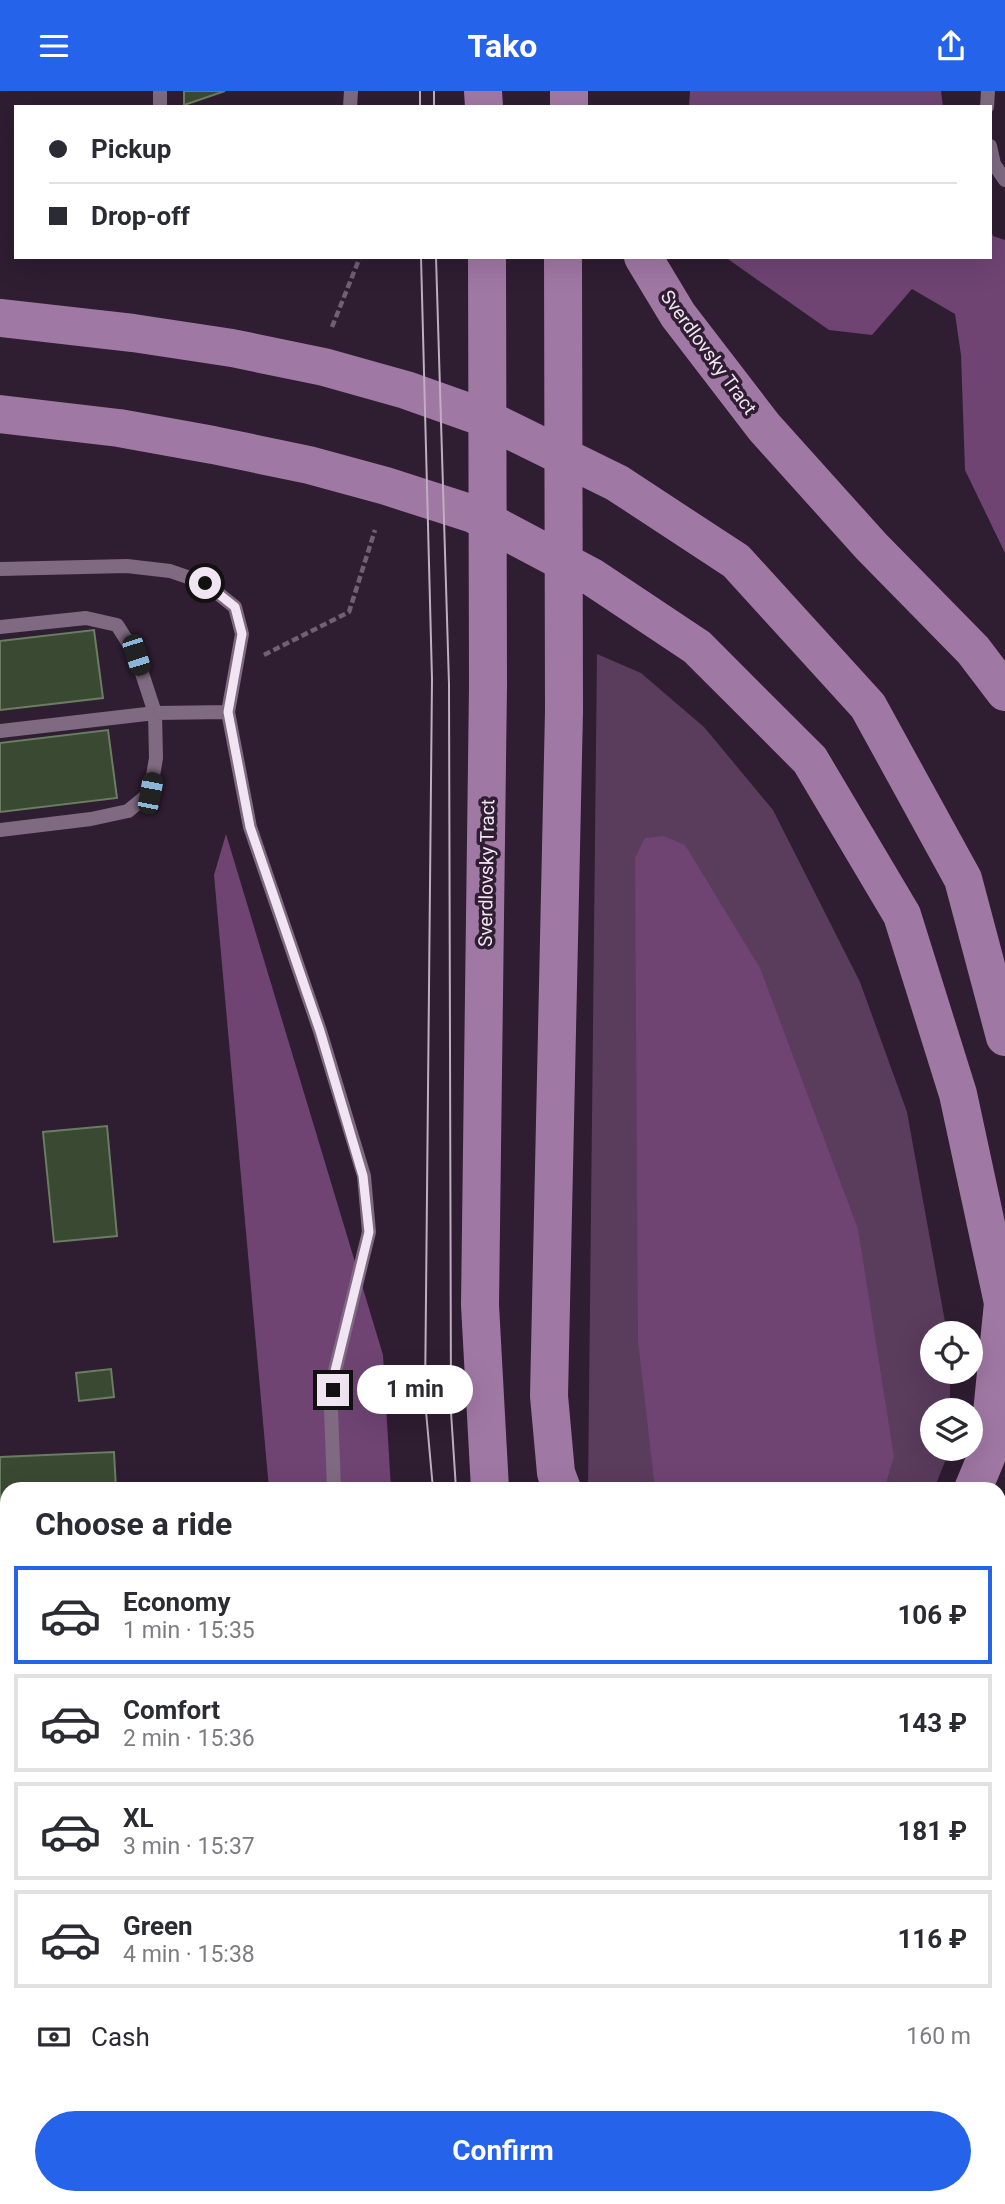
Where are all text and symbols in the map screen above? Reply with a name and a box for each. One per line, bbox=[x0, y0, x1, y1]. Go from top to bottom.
icon: menu bbox=[35, 27, 73, 65]
text: Tako bbox=[468, 27, 537, 65]
icon: share bbox=[932, 27, 970, 65]
text: Pickup bbox=[91, 134, 171, 164]
text: Drop-off bbox=[91, 201, 190, 231]
street label: Sverdlovsky Tract bbox=[656, 286, 761, 419]
route start bbox=[189, 567, 221, 599]
car bbox=[120, 632, 153, 678]
car bbox=[136, 770, 165, 816]
street label: Sverdlovsky Tract bbox=[474, 799, 499, 947]
map controls bbox=[920, 1321, 983, 1461]
button: locate bbox=[920, 1321, 983, 1384]
callout: 1 min bbox=[358, 1365, 473, 1415]
route end bbox=[317, 1374, 349, 1406]
text: 1 min bbox=[386, 1376, 444, 1403]
button: layers bbox=[920, 1398, 983, 1461]
text: Choose a ride bbox=[35, 1505, 232, 1543]
icon: car bbox=[39, 1584, 102, 1647]
text: Economy bbox=[123, 1587, 230, 1617]
text: 106 ₽ bbox=[897, 1600, 967, 1630]
text: 1 min · 15:35 bbox=[123, 1617, 255, 1644]
icon: car bbox=[39, 1692, 102, 1755]
text: Comfort bbox=[123, 1695, 220, 1725]
text: 143 ₽ bbox=[897, 1708, 967, 1738]
text: 2 min · 15:36 bbox=[123, 1725, 255, 1752]
icon: car bbox=[39, 1800, 102, 1863]
text: XL bbox=[123, 1803, 154, 1833]
text: 181 ₽ bbox=[897, 1816, 967, 1846]
text: 3 min · 15:37 bbox=[123, 1833, 255, 1860]
icon: car bbox=[39, 1908, 102, 1971]
text: Green bbox=[123, 1911, 193, 1941]
text: 116 ₽ bbox=[897, 1924, 967, 1954]
text: 4 min · 15:38 bbox=[123, 1941, 255, 1968]
icon: cash bbox=[35, 2018, 73, 2056]
text: Cash bbox=[91, 2022, 150, 2052]
text: 160 m bbox=[906, 2023, 971, 2050]
button: Confirm bbox=[35, 2111, 971, 2191]

